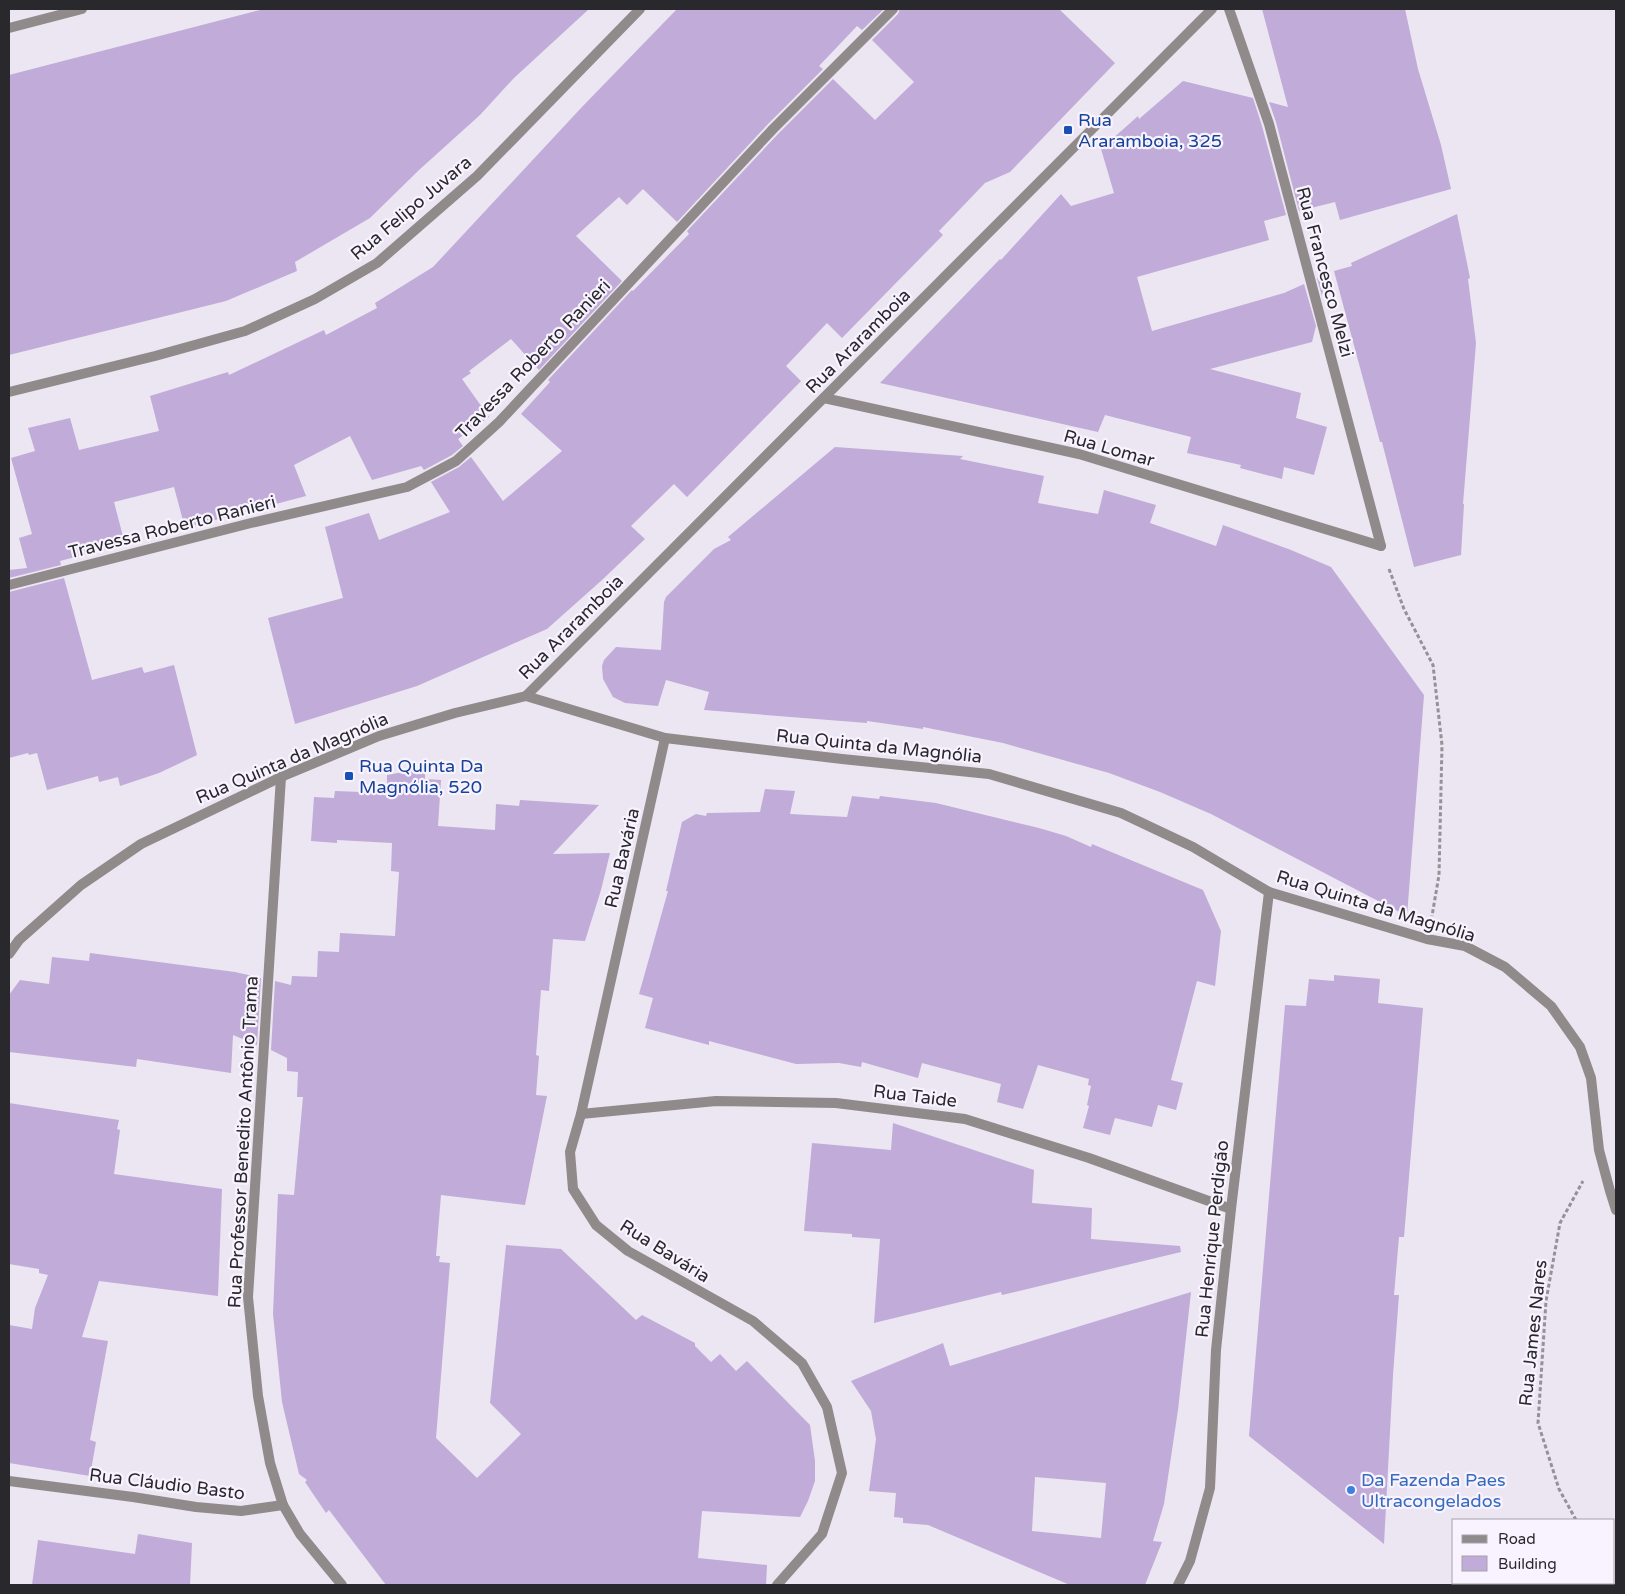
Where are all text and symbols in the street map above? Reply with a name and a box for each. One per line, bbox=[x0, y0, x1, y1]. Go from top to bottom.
place label: Rua Araramboia, 325 bbox=[1078, 109, 1222, 152]
marker: Rua Araramboia, 325 bbox=[1062, 124, 1074, 136]
street label: Rua Felipo Juvara bbox=[346, 151, 476, 265]
street label: Rua Francesco Melzi bbox=[1292, 184, 1358, 360]
street label: Travessa Roberto Ranieri bbox=[451, 275, 615, 443]
street label: Rua Araramboia bbox=[801, 284, 915, 398]
street label: Rua Lomar bbox=[1061, 425, 1157, 471]
street label: Travessa Roberto Ranieri bbox=[66, 491, 278, 563]
street label: Rua Araramboia bbox=[514, 570, 628, 684]
street label: Rua Quinta da Magnólia bbox=[192, 707, 392, 809]
street label: Rua Quinta da Magnólia bbox=[775, 724, 983, 768]
place label: Rua Quinta Da Magnólia, 520 bbox=[359, 755, 483, 798]
marker: Rua Quinta Da Magnólia, 520 bbox=[343, 770, 355, 782]
street label: Rua Bavária bbox=[600, 806, 644, 910]
street label: Rua Quinta da Magnólia bbox=[1274, 865, 1478, 947]
street label: Rua Professor Benedito Antônio Trama bbox=[223, 975, 263, 1309]
street label: Rua Taide bbox=[872, 1080, 958, 1112]
street label: Rua Henrique Perdigão bbox=[1191, 1139, 1233, 1339]
street label: Rua Bavária bbox=[616, 1215, 714, 1287]
street label: Rua James Nares bbox=[1514, 1259, 1552, 1407]
street label: Rua Cláudio Basto bbox=[88, 1464, 246, 1504]
place label: Da Fazenda Paes Ultracongelados bbox=[1361, 1469, 1506, 1512]
marker: Da Fazenda Paes Ultracongelados bbox=[1345, 1484, 1357, 1496]
legend bbox=[1452, 1519, 1615, 1584]
text: Road bbox=[1498, 1530, 1536, 1548]
text: Building bbox=[1498, 1555, 1557, 1573]

